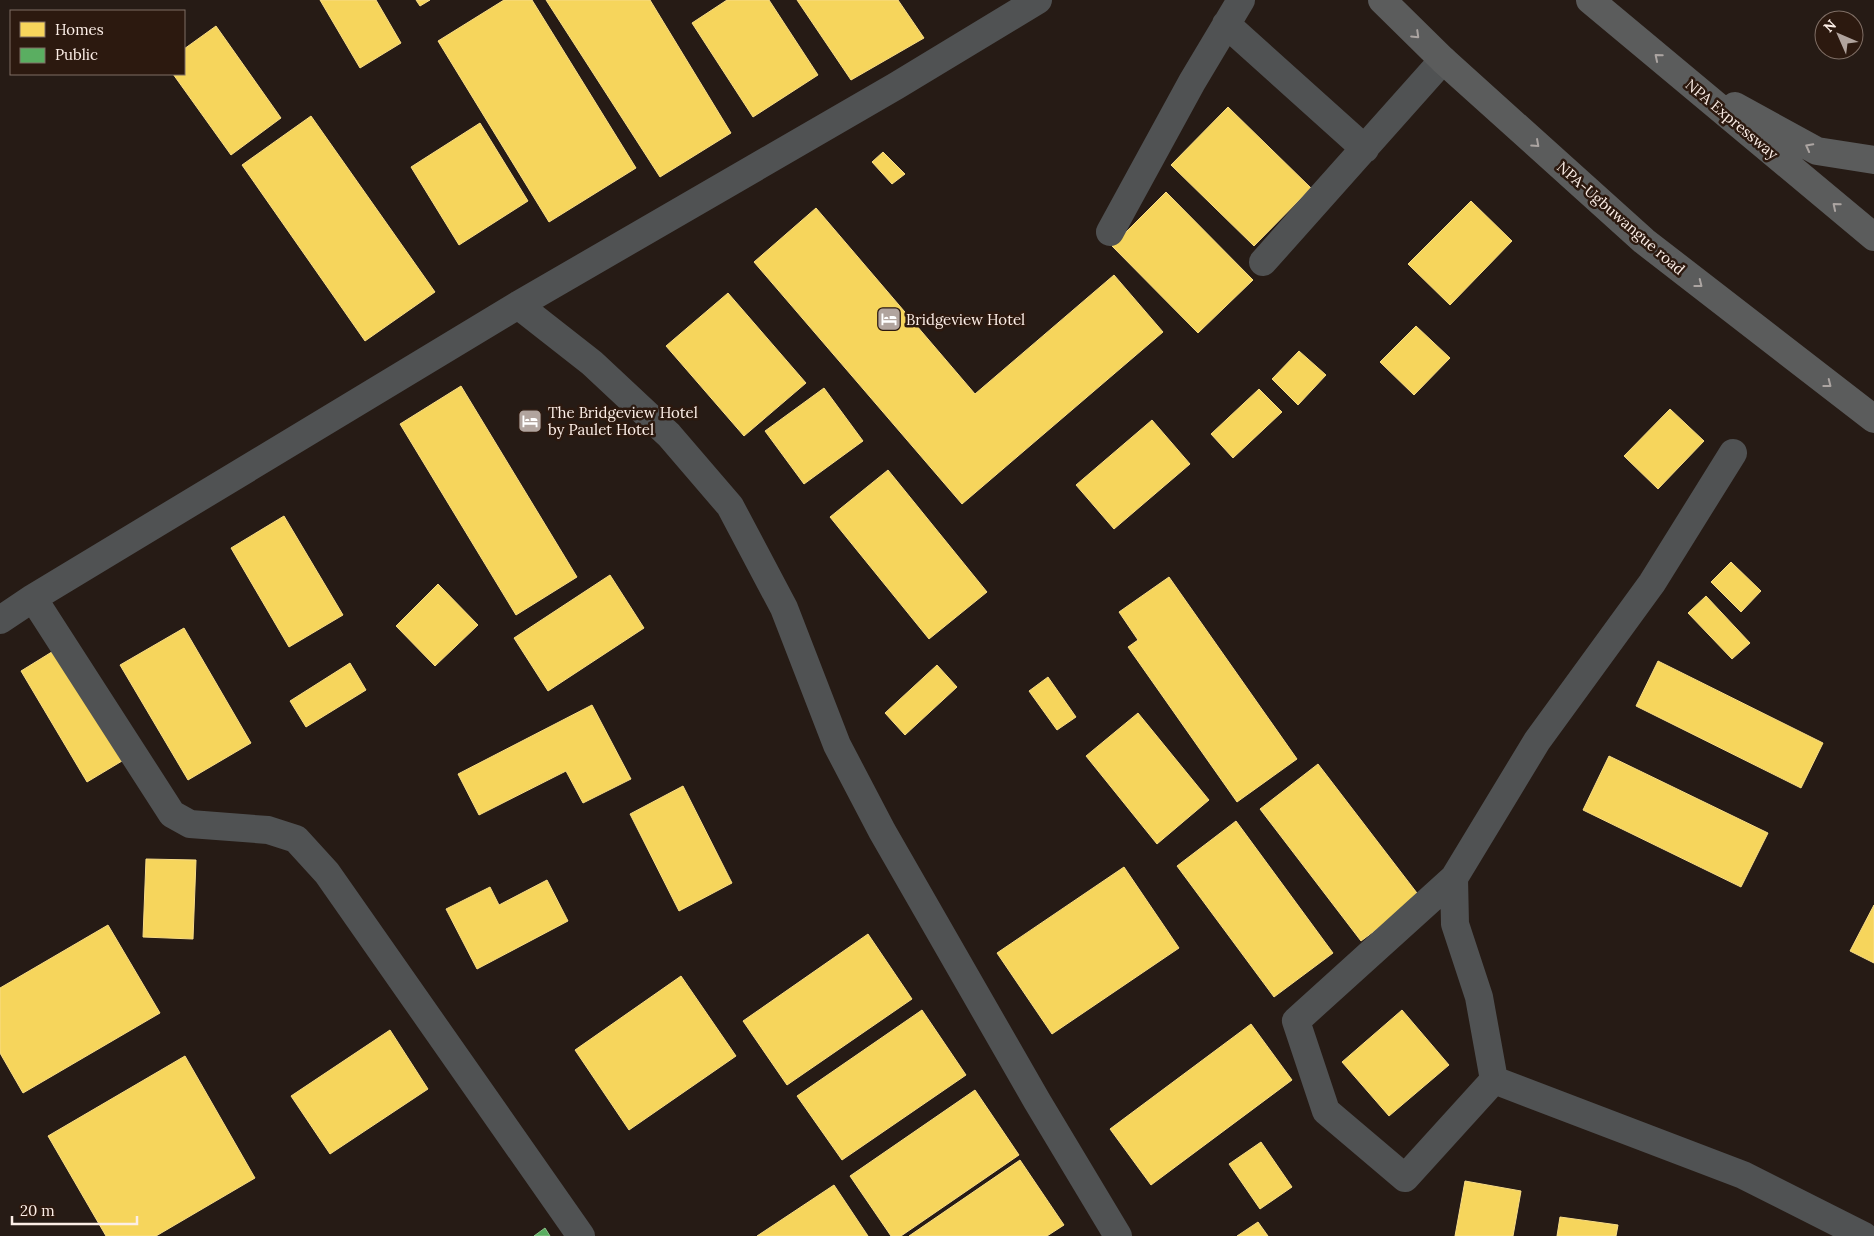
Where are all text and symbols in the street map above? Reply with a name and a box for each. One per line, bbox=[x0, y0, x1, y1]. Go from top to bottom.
legend bbox=[10, 10, 185, 75]
north arrow bbox=[1814, 10, 1864, 60]
text: N bbox=[1820, 15, 1840, 36]
text: Homes bbox=[55, 20, 104, 39]
one-way arrow bbox=[1411, 29, 1420, 38]
text: Public bbox=[55, 45, 98, 64]
one-way arrow bbox=[1655, 54, 1664, 63]
street label: NPA Expressway bbox=[1682, 75, 1782, 163]
one-way arrow bbox=[1531, 138, 1540, 147]
one-way arrow bbox=[1806, 143, 1815, 153]
street label: NPA-Ugbuwangue road bbox=[1553, 157, 1689, 279]
one-way arrow bbox=[1833, 203, 1842, 212]
one-way arrow bbox=[1694, 278, 1703, 287]
hotel icon: Bridgeview Hotel bbox=[876, 306, 902, 332]
place label: Bridgeview Hotel bbox=[906, 310, 1025, 329]
one-way arrow bbox=[1822, 378, 1831, 386]
place label: The Bridgeview Hotel by Paulet Hotel bbox=[548, 403, 698, 439]
hotel icon: The Bridgeview Hotel by Paulet Hotel bbox=[517, 408, 543, 434]
scale bar bbox=[12, 1194, 138, 1226]
text: 20 m bbox=[20, 1201, 55, 1220]

